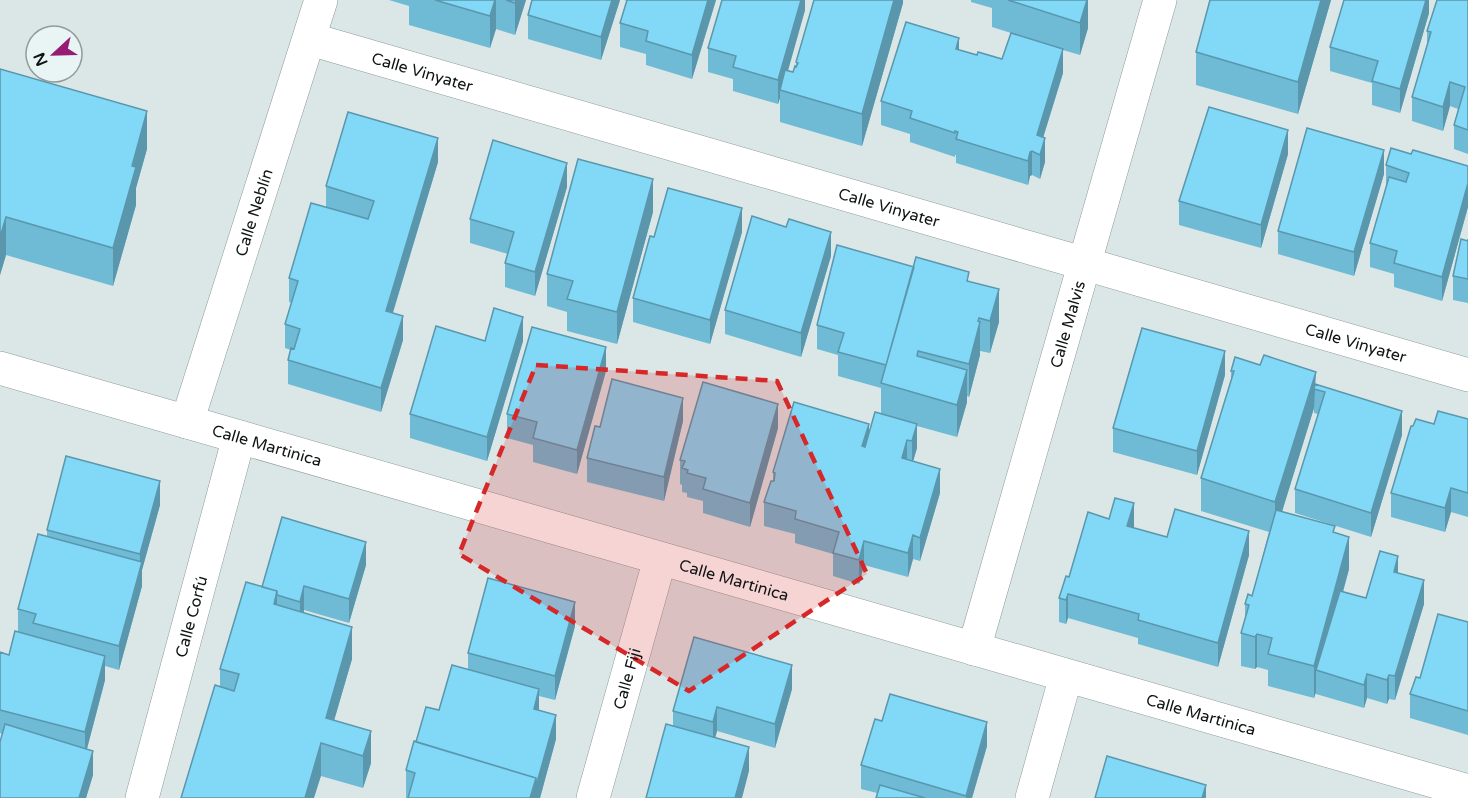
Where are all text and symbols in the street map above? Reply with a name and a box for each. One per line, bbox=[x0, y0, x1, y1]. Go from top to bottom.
north arrow bbox=[24, 24, 84, 84]
street label: Calle Vinyater bbox=[369, 48, 476, 97]
text: N bbox=[29, 50, 53, 69]
street label: Calle Neblín bbox=[231, 166, 278, 259]
street label: Calle Vinyater bbox=[836, 184, 943, 232]
street label: Calle Malvis bbox=[1046, 278, 1090, 370]
street label: Calle Vinyater bbox=[1303, 319, 1409, 368]
street label: Calle Martinica bbox=[210, 421, 324, 471]
street label: Calle Martinica bbox=[677, 555, 791, 606]
street label: Calle Corfú bbox=[171, 574, 212, 660]
street label: Calle Fiji bbox=[609, 646, 646, 712]
street label: Calle Martinica bbox=[1144, 690, 1258, 740]

